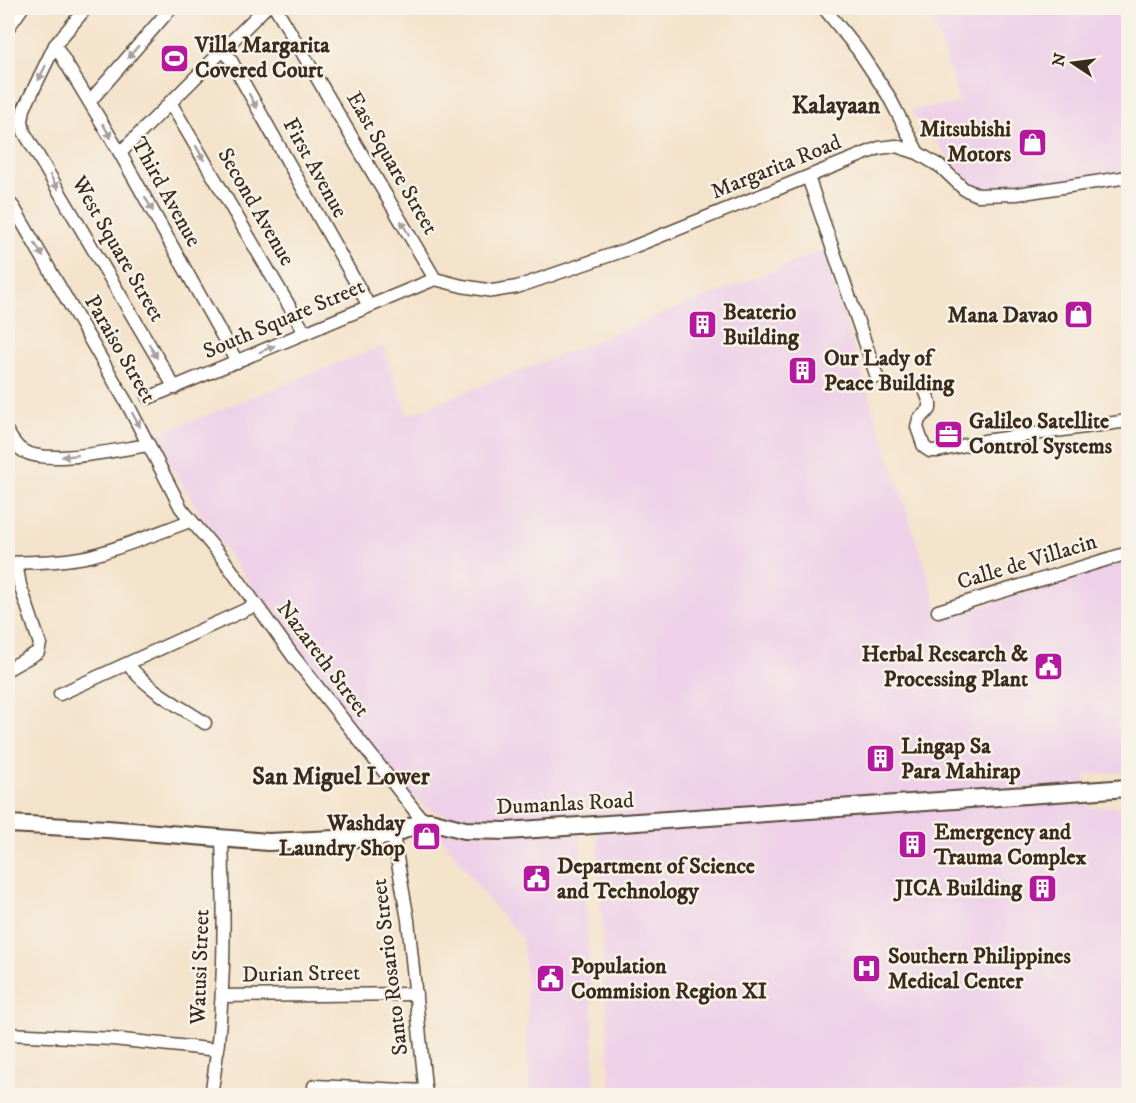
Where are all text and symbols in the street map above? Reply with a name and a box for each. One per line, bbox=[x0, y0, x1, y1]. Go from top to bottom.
place label: Villa Margarita Covered Court bbox=[194, 32, 330, 84]
north arrow bbox=[1043, 33, 1103, 93]
sports icon: Villa Margarita Covered Court bbox=[158, 42, 190, 74]
one-way arrow bbox=[127, 44, 140, 59]
text: N bbox=[1048, 51, 1071, 69]
one-way arrow bbox=[37, 64, 46, 81]
street label: East Square Street bbox=[340, 87, 444, 239]
district label: Kalayaan bbox=[792, 91, 881, 121]
one-way arrow bbox=[248, 93, 258, 110]
street label: First Avenue bbox=[277, 113, 353, 223]
place label: Mitsubishi Motors bbox=[920, 116, 1012, 168]
one-way arrow bbox=[102, 123, 112, 140]
shop icon: Mitsubishi Motors bbox=[1016, 126, 1048, 158]
street label: Margarita Road bbox=[707, 129, 845, 205]
street label: Third Avenue bbox=[125, 132, 207, 252]
street label: Second Avenue bbox=[211, 143, 301, 271]
one-way arrow bbox=[195, 145, 205, 162]
street label: West Square Street bbox=[65, 170, 171, 327]
one-way arrow bbox=[49, 174, 59, 191]
one-way arrow bbox=[143, 196, 154, 212]
one-way arrow bbox=[400, 220, 411, 236]
one-way arrow bbox=[34, 242, 44, 259]
street label: South Square Street bbox=[199, 273, 369, 365]
street label: Paraiso Street bbox=[78, 290, 162, 408]
place label: Beaterio Building bbox=[723, 299, 800, 351]
shop icon: Mana Davao bbox=[1063, 299, 1095, 331]
place label: Mana Davao bbox=[948, 302, 1058, 329]
building icon: Beaterio Building bbox=[686, 309, 718, 341]
one-way arrow bbox=[147, 343, 158, 359]
one-way arrow bbox=[258, 344, 276, 353]
place label: Our Lady of Peace Building bbox=[824, 345, 955, 397]
building icon: Our Lady of Peace Building bbox=[787, 355, 819, 387]
place label: Galileo Satellite Control Systems bbox=[969, 408, 1113, 460]
one-way arrow bbox=[131, 411, 141, 428]
office icon: Galileo Satellite Control Systems bbox=[932, 418, 964, 450]
one-way arrow bbox=[61, 451, 80, 461]
street label: Calle de Villacin bbox=[954, 528, 1100, 596]
street label: Nazareth Street bbox=[271, 596, 375, 722]
place label: Herbal Research & Processing Plant bbox=[861, 641, 1028, 693]
public building icon: Herbal Research & Processing Plant bbox=[1033, 651, 1065, 683]
place label: Lingap Sa Para Mahirap bbox=[901, 733, 1021, 785]
building icon: Lingap Sa Para Mahirap bbox=[864, 743, 896, 775]
district label: San Miguel Lower bbox=[252, 762, 431, 792]
street label: Dumanlas Road bbox=[495, 787, 635, 821]
place label: Washday Laundry Shop bbox=[279, 810, 406, 862]
place label: Emergency and Trauma Complex bbox=[933, 819, 1087, 871]
shop icon: Washday Laundry Shop bbox=[410, 820, 442, 852]
building icon: Emergency and Trauma Complex bbox=[897, 829, 929, 861]
place label: Department of Science and Technology bbox=[557, 853, 755, 905]
public building icon: Department of Science and Technology bbox=[520, 863, 552, 895]
building icon: JICA Building bbox=[1027, 872, 1059, 904]
place label: JICA Building bbox=[892, 875, 1023, 902]
street label: Santo Rosario Street bbox=[366, 877, 414, 1057]
street label: Watusi Street bbox=[184, 909, 216, 1026]
place label: Southern Philippines Medical Center bbox=[888, 943, 1071, 995]
place label: Population Commision Region XI bbox=[571, 953, 767, 1005]
hospital icon: Southern Philippines Medical Center bbox=[851, 953, 883, 985]
street label: Durian Street bbox=[242, 959, 360, 989]
public building icon: Population Commision Region XI bbox=[534, 963, 566, 995]

